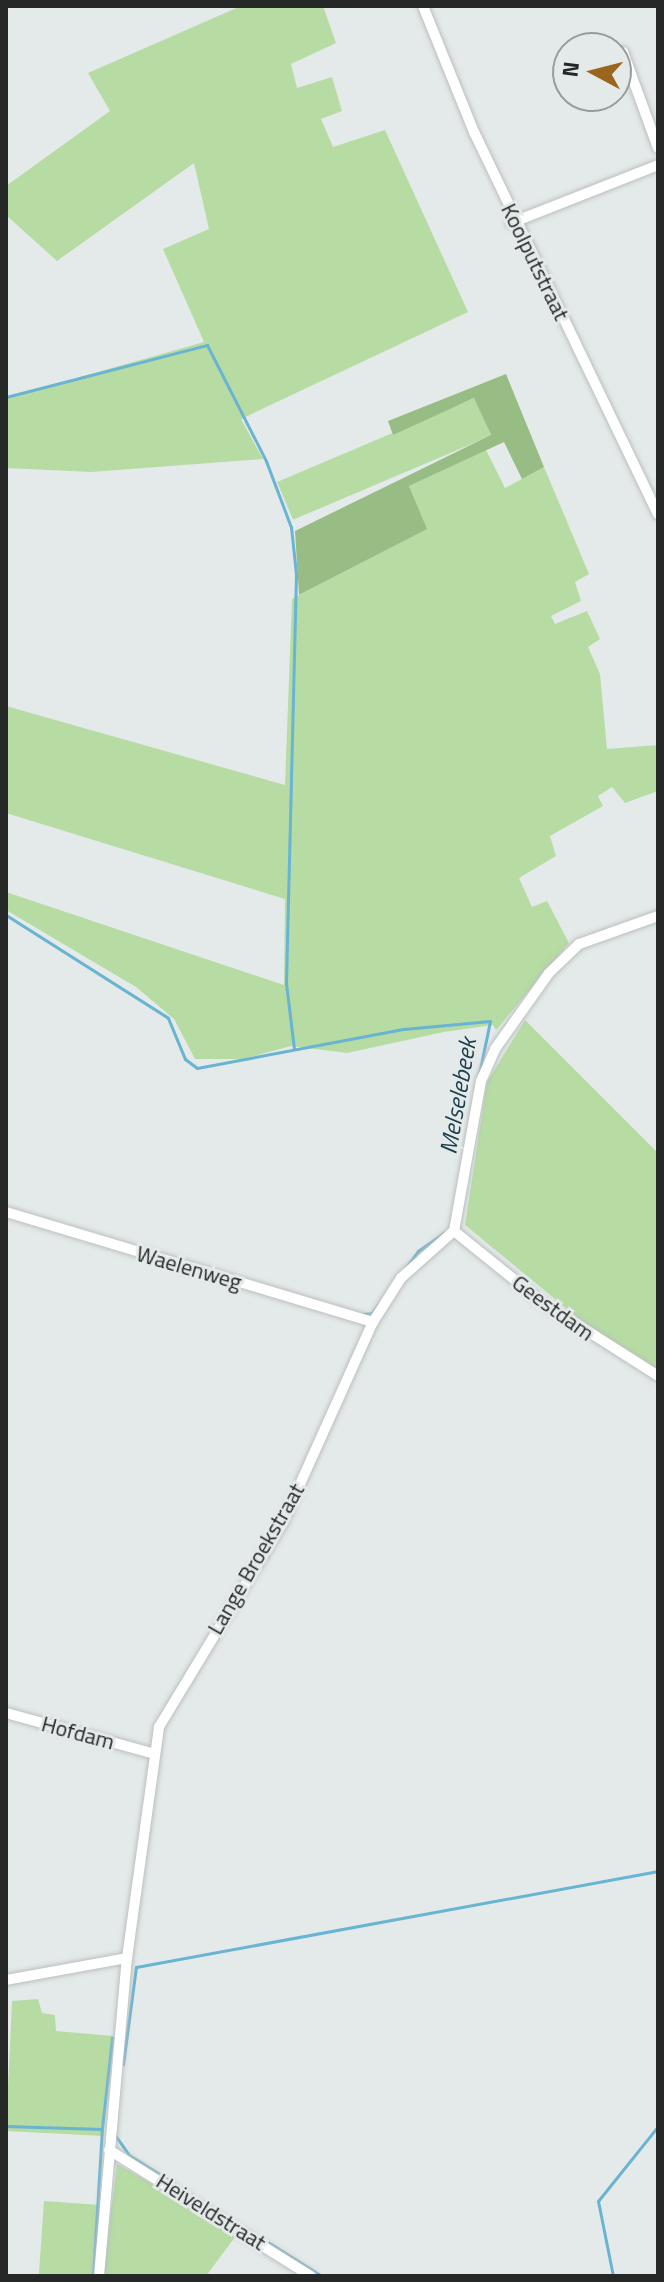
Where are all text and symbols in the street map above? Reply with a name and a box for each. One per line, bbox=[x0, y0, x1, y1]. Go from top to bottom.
north arrow bbox=[552, 32, 632, 112]
text: N bbox=[552, 60, 588, 79]
street label: Koolputstraat bbox=[495, 199, 575, 325]
water label: Melselebeek bbox=[434, 1036, 482, 1156]
street label: Waelenweg bbox=[133, 1240, 245, 1296]
street label: Geestdam bbox=[507, 1269, 599, 1347]
street label: Lange Broekstraat bbox=[202, 1479, 310, 1639]
street label: Hofdam bbox=[39, 1711, 117, 1755]
street label: Heiveldstraat bbox=[151, 2168, 271, 2256]

